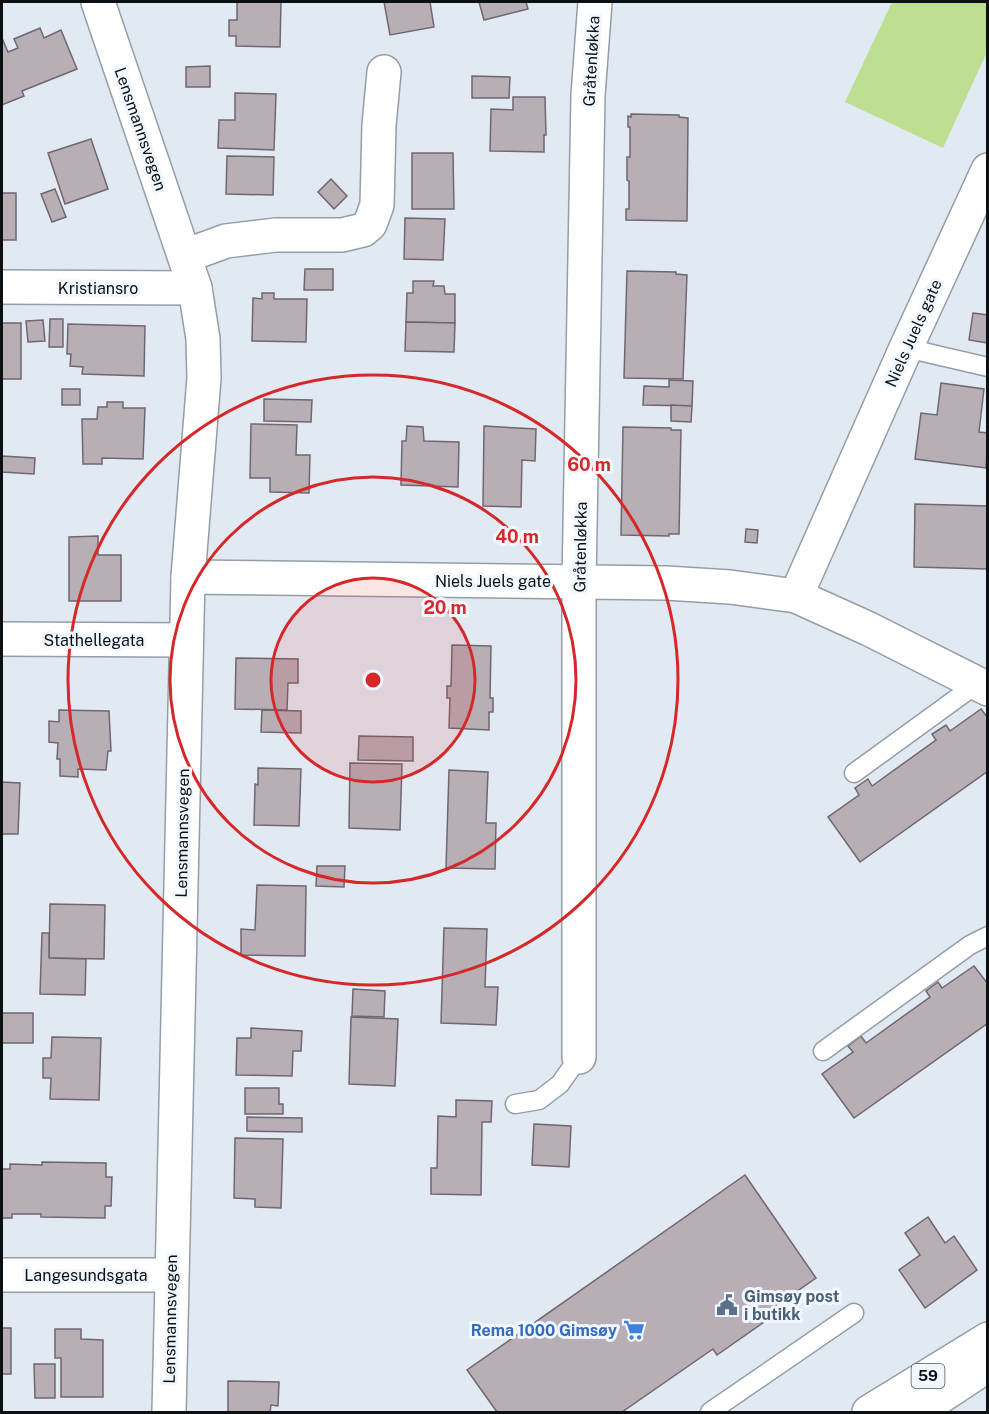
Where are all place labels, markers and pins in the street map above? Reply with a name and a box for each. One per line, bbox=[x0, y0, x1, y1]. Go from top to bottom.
centre of rings bbox=[363, 670, 383, 690]
place label: Gimsøy post i butikk bbox=[744, 1287, 840, 1324]
public building icon: Gimsøy post i butikk bbox=[715, 1293, 739, 1317]
supermarket icon: Rema 1000 Gimsøy bbox=[622, 1318, 646, 1342]
place label: Rema 1000 Gimsøy bbox=[471, 1321, 617, 1340]

